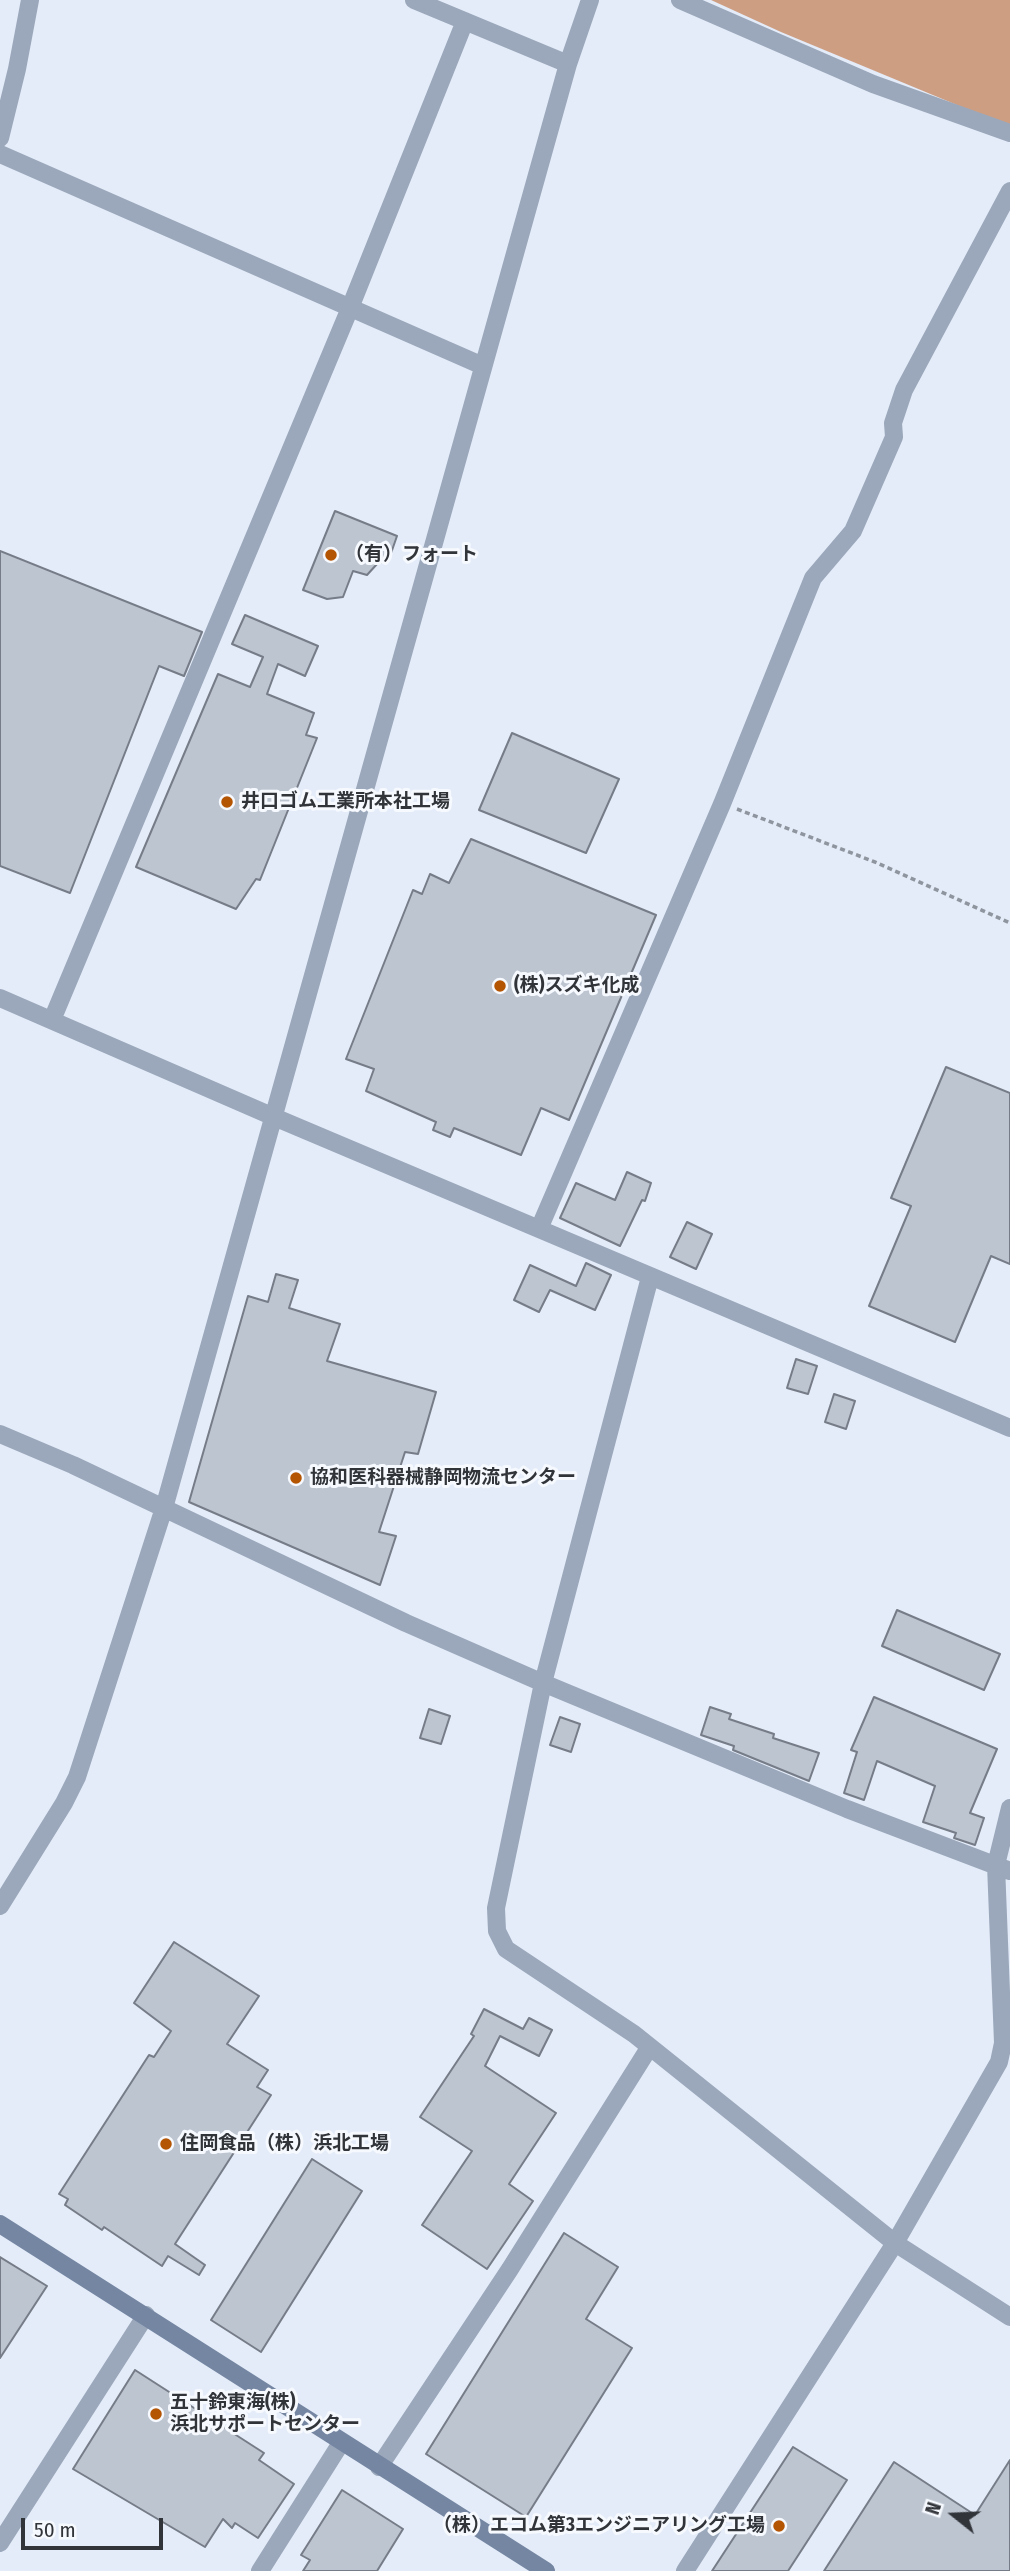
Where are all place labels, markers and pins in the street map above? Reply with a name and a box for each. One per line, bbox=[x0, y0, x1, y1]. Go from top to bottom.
place label: （有）フォート bbox=[345, 544, 478, 566]
marker: （有）フォート bbox=[323, 547, 339, 563]
place label: 井口ゴム工業所本社工場 bbox=[241, 791, 450, 813]
marker: 井口ゴム工業所本社工場 bbox=[219, 794, 235, 810]
place label: (株)スズキ化成 bbox=[514, 975, 639, 997]
marker: (株)スズキ化成 bbox=[492, 978, 508, 994]
place label: 協和医科器械静岡物流センター bbox=[310, 1467, 576, 1489]
marker: 協和医科器械静岡物流センター bbox=[288, 1470, 304, 1486]
place label: 住岡食品（株）浜北工場 bbox=[180, 2133, 389, 2155]
marker: 住岡食品（株）浜北工場 bbox=[158, 2136, 174, 2152]
place label: 五十鈴東海(株) 浜北サポートセンター bbox=[170, 2392, 360, 2436]
marker: 五十鈴東海(株) 浜北サポートセンター bbox=[148, 2406, 164, 2422]
place label: （株）エコム第3エンジニアリング工場 bbox=[433, 2515, 765, 2537]
marker: （株）エコム第3エンジニアリング工場 bbox=[771, 2518, 787, 2534]

